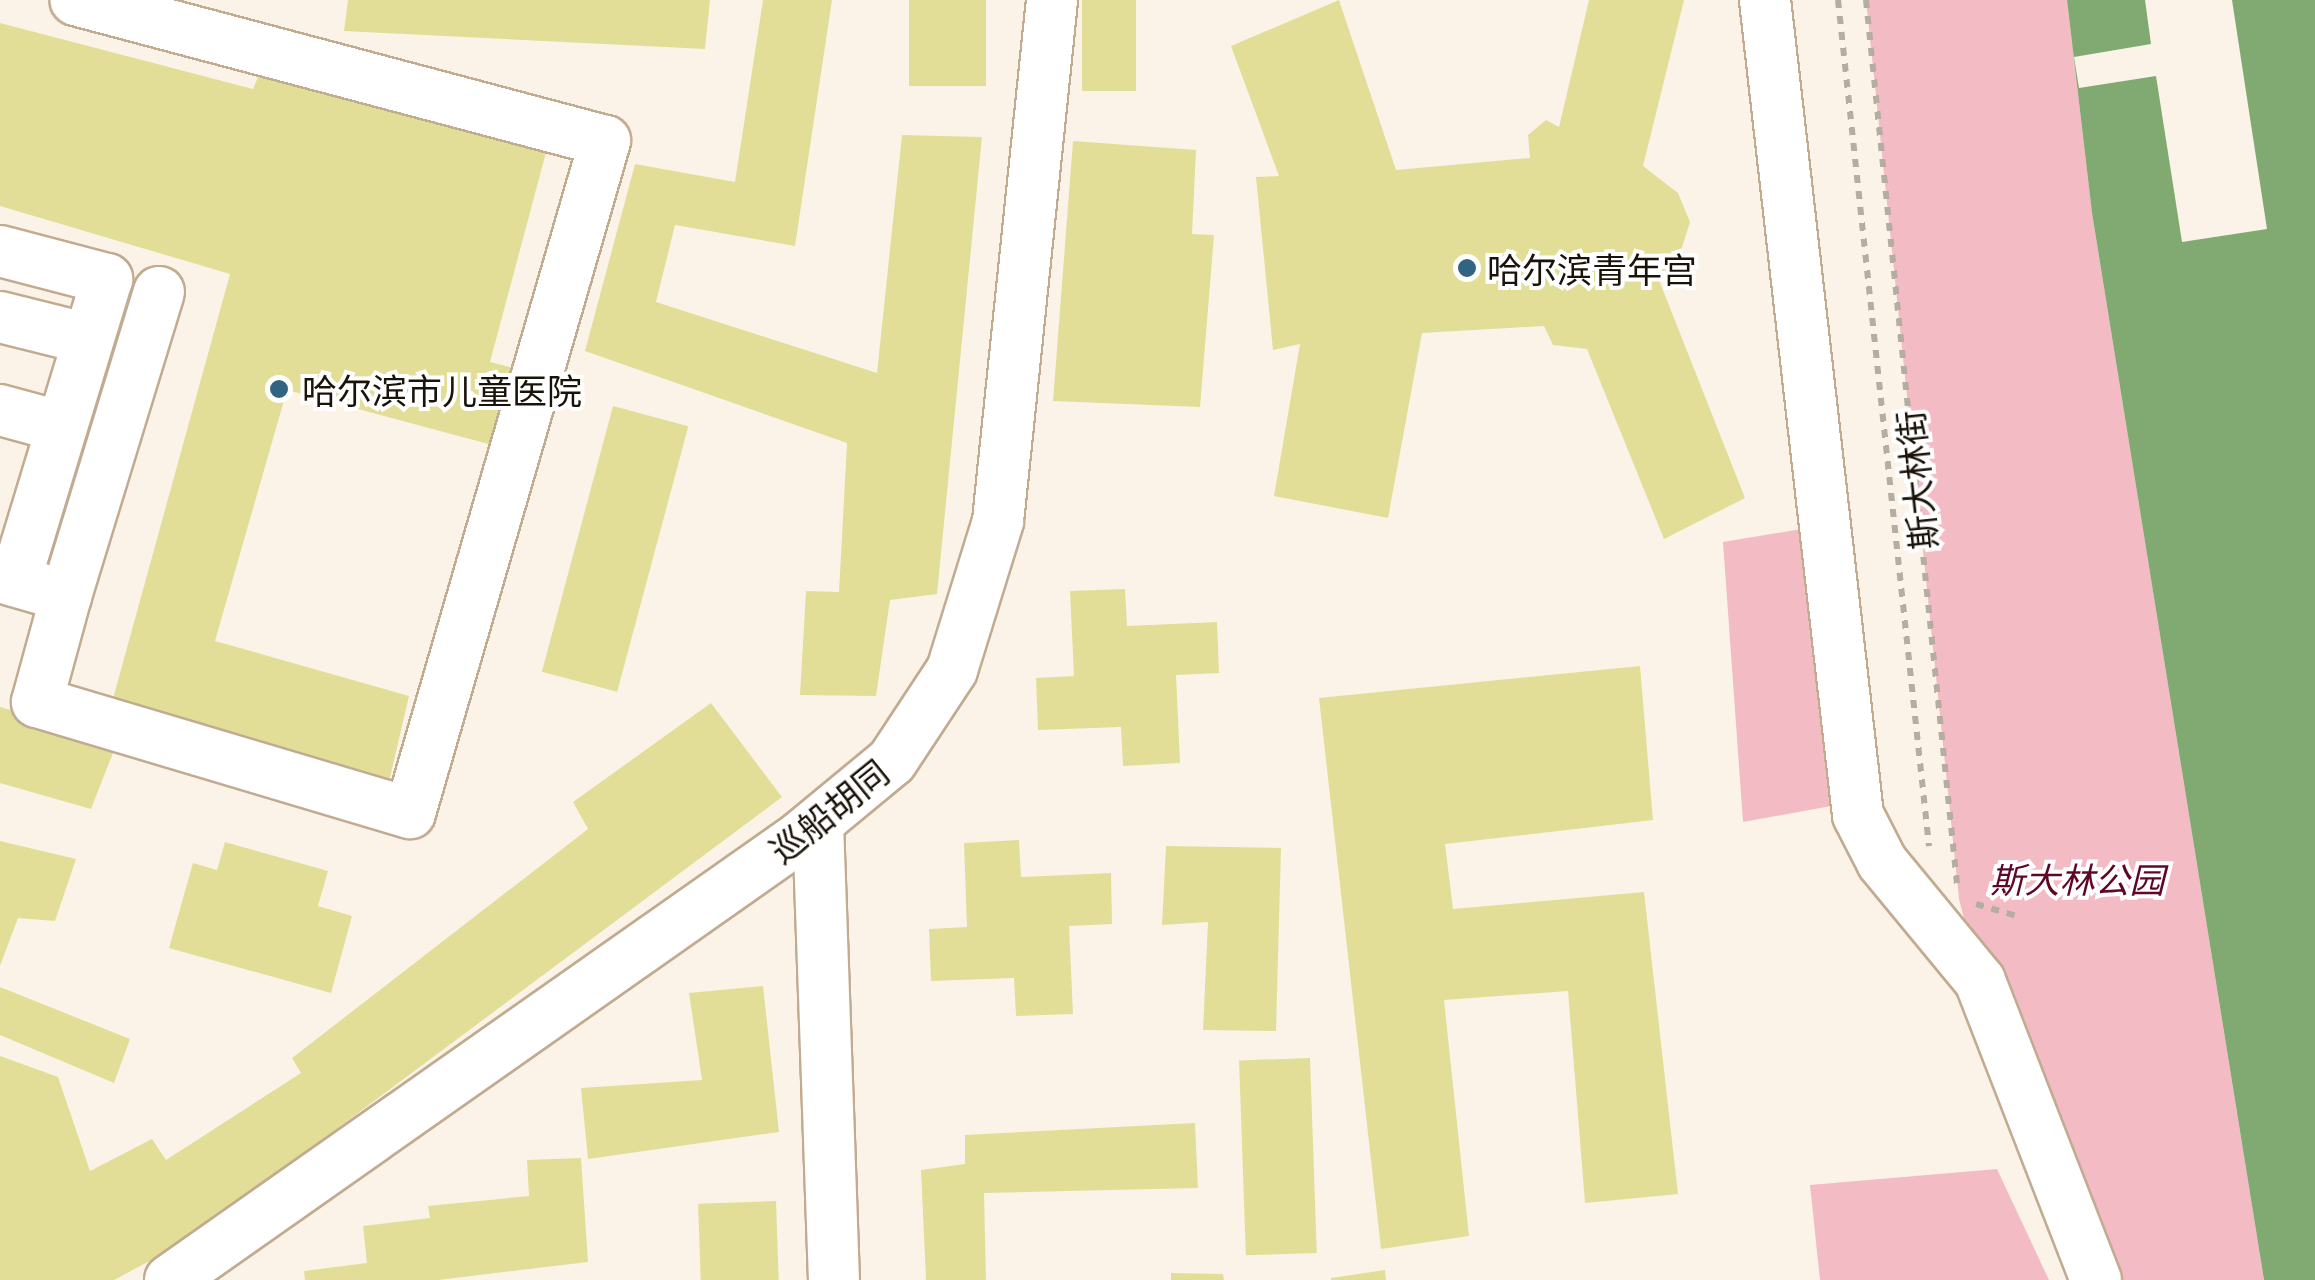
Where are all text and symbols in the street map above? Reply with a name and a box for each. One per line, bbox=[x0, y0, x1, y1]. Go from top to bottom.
place label: 哈尔滨青年宫 bbox=[1487, 247, 1697, 289]
marker: 哈尔滨青年宫 bbox=[1456, 257, 1478, 279]
place label: 哈尔滨市儿童医院 bbox=[302, 368, 582, 410]
marker: 哈尔滨市儿童医院 bbox=[266, 376, 292, 402]
street label: 斯大林街 bbox=[1887, 408, 1943, 552]
street label: 巡船胡同 bbox=[760, 750, 896, 870]
park label: 斯大林公园 bbox=[1990, 857, 2164, 899]

